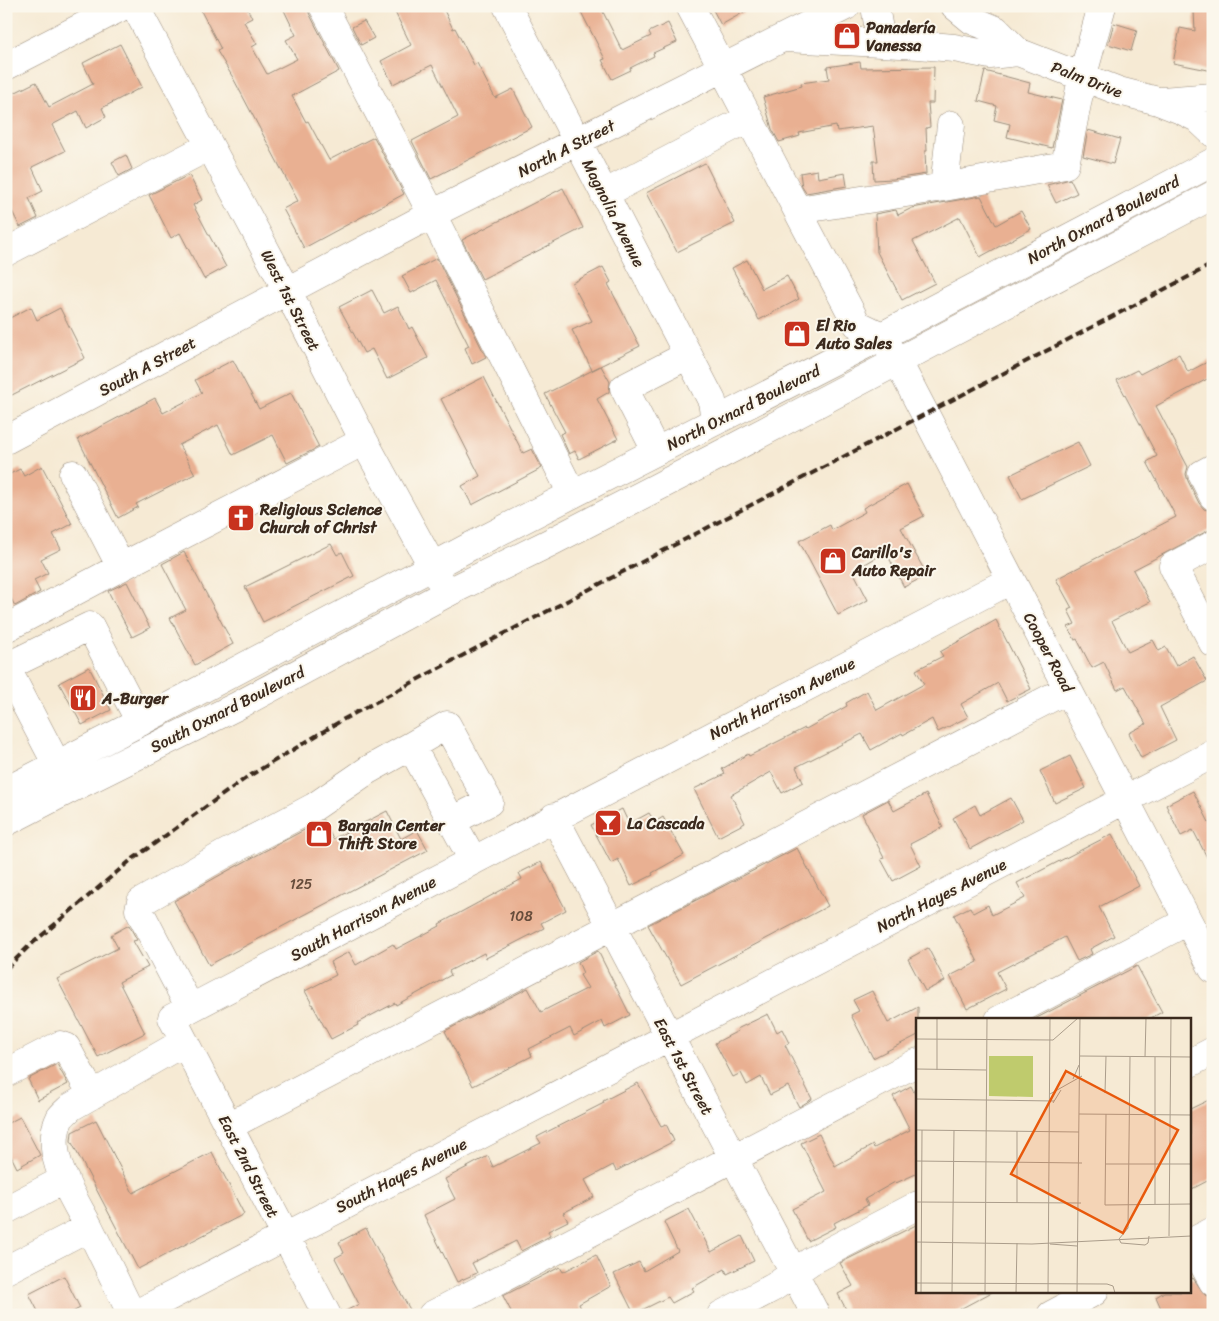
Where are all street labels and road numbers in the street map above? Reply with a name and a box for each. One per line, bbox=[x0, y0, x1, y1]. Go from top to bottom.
street label: Palm Drive bbox=[1047, 53, 1127, 106]
street label: North A Street bbox=[512, 111, 621, 186]
street label: Magnolia Avenue bbox=[574, 154, 653, 273]
street label: North Oxnard Boulevard bbox=[1022, 166, 1186, 272]
street label: West 1st Street bbox=[253, 244, 329, 356]
street label: South A Street bbox=[93, 328, 201, 404]
street label: North Oxnard Boulevard bbox=[661, 355, 827, 459]
street label: Cooper Road bbox=[1015, 607, 1083, 699]
street label: North Harrison Avenue bbox=[704, 649, 861, 748]
street label: South Oxnard Boulevard bbox=[145, 657, 311, 761]
street label: North Hayes Avenue bbox=[871, 850, 1012, 941]
street label: South Harrison Avenue bbox=[285, 867, 442, 969]
street label: East 1st Street bbox=[646, 1012, 721, 1120]
street label: East 2nd Street bbox=[210, 1109, 287, 1223]
street label: South Hayes Avenue bbox=[330, 1130, 473, 1221]

